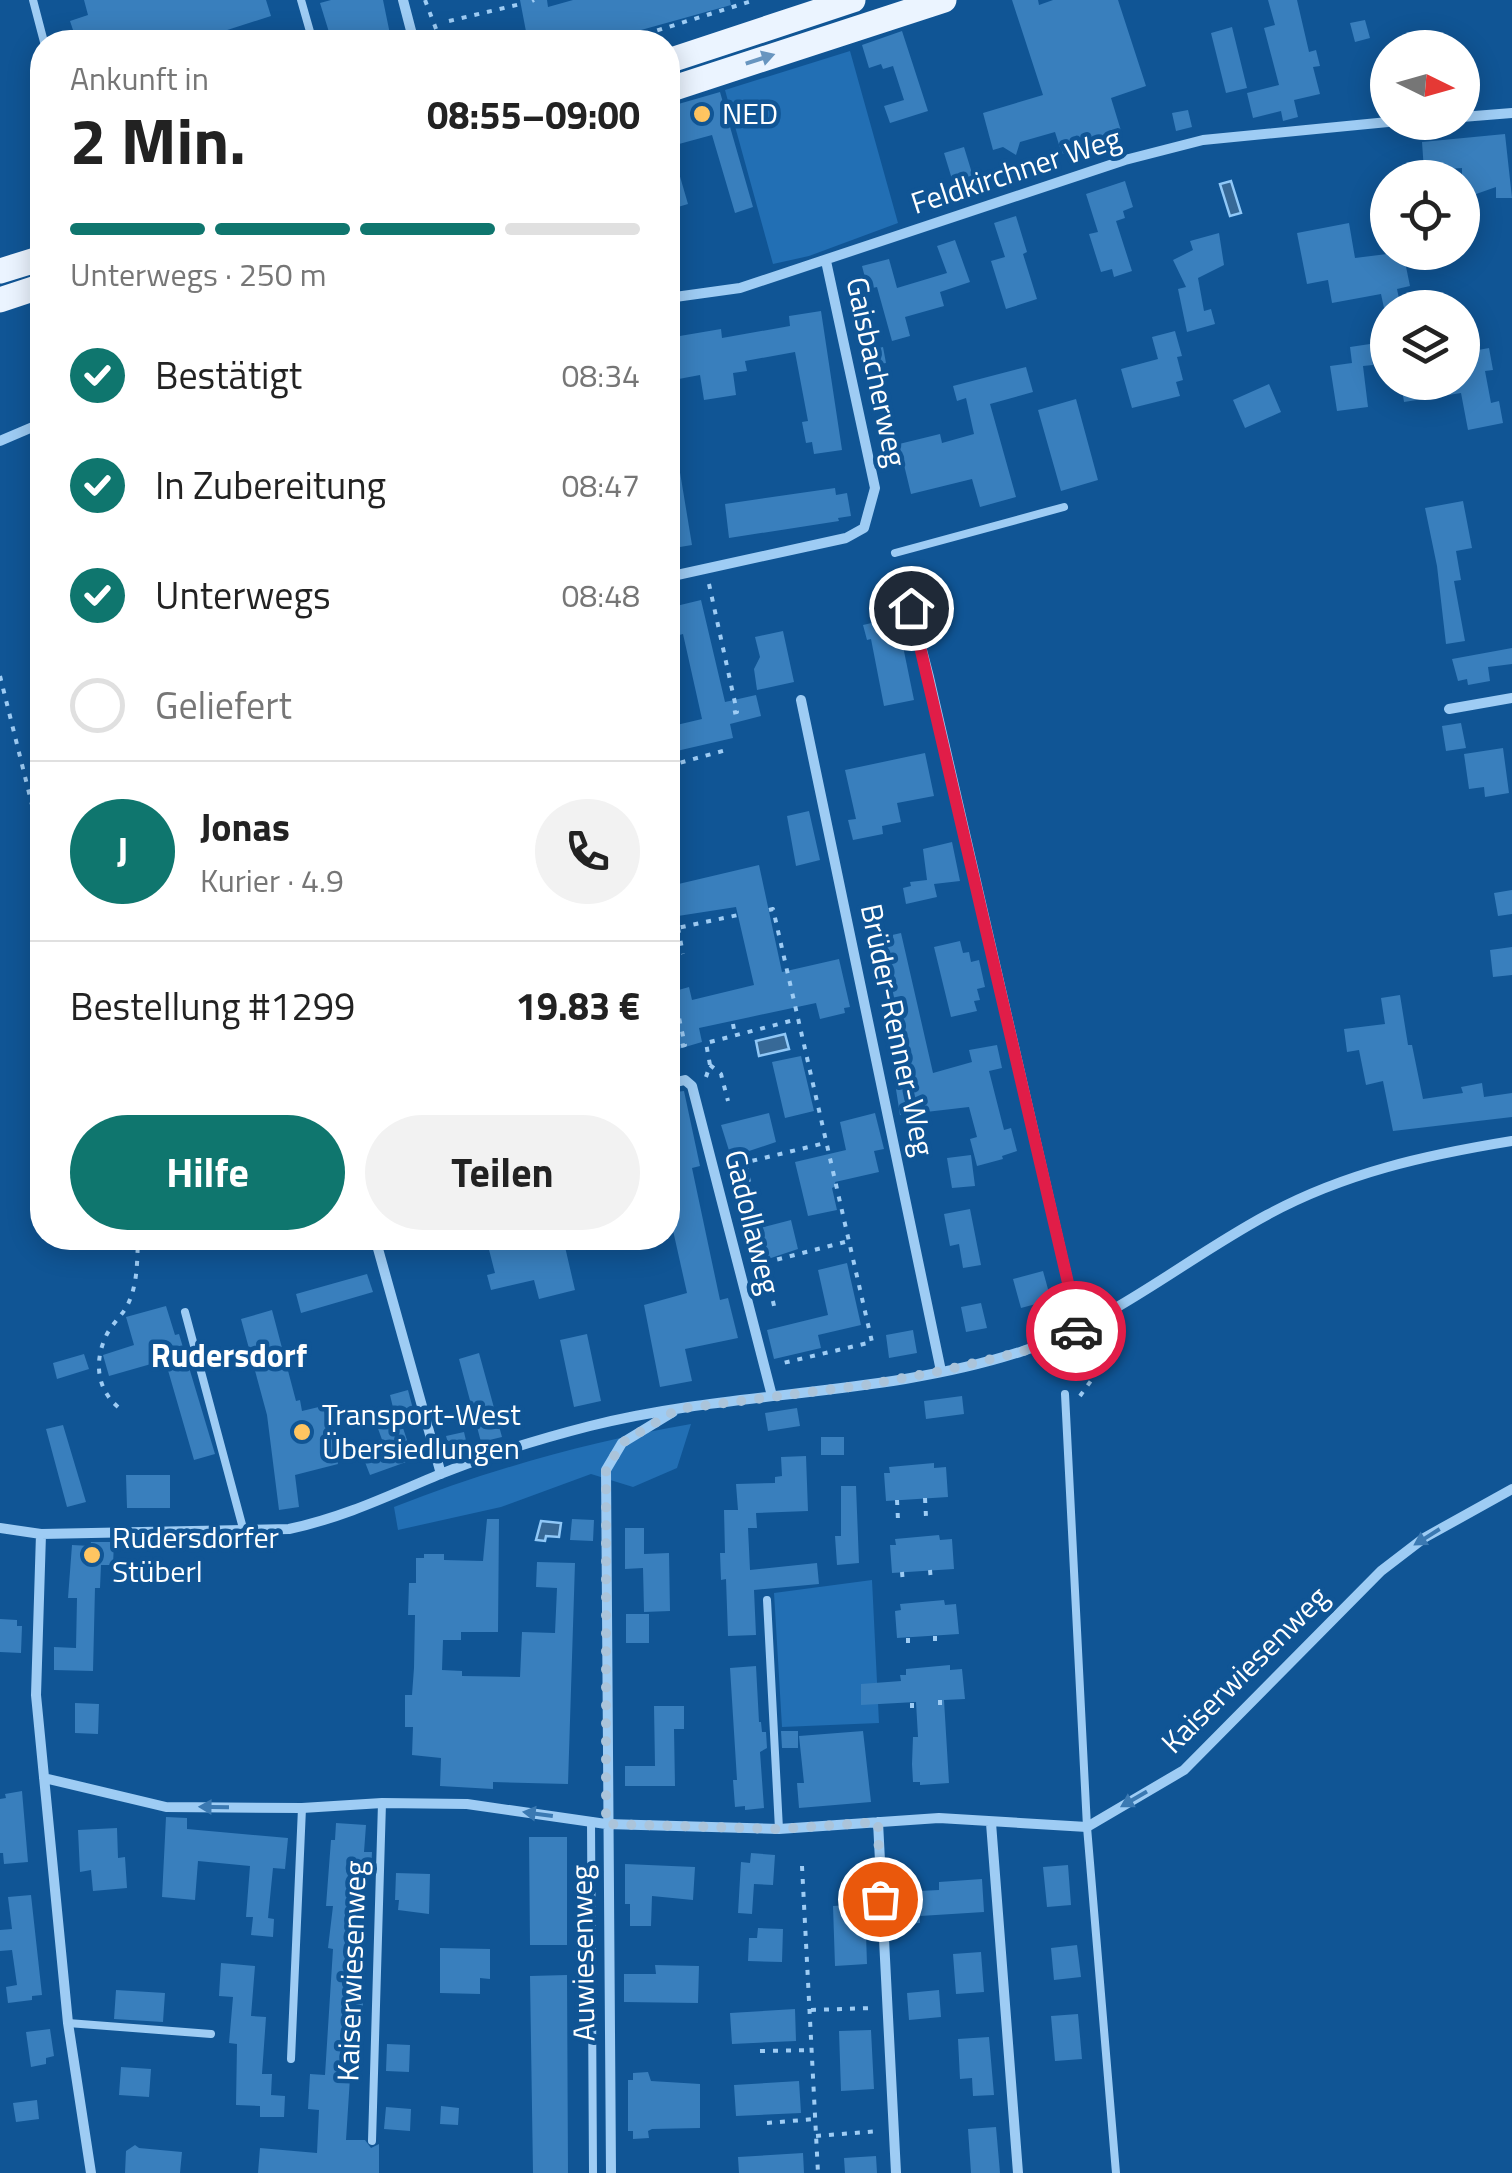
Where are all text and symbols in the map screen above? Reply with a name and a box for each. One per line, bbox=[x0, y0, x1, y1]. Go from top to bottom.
north arrow bbox=[1370, 30, 1480, 140]
map controls bbox=[1370, 30, 1480, 400]
one-way arrow bbox=[745, 51, 775, 66]
text: Ankunft in bbox=[70, 54, 209, 102]
text: 08:55–09:00 bbox=[427, 86, 640, 144]
text: 2 Min. bbox=[70, 90, 246, 189]
place label: NED bbox=[722, 90, 778, 136]
marker: NED bbox=[691, 103, 713, 125]
street label: Feldkirchner Weg bbox=[905, 114, 1127, 226]
button: locate bbox=[1370, 160, 1480, 270]
text: Unterwegs · 250 m bbox=[70, 250, 326, 298]
street label: Gaisbacherweg bbox=[834, 273, 920, 471]
button: layers bbox=[1370, 290, 1480, 400]
text: Bestätigt bbox=[155, 346, 302, 404]
icon: check bbox=[70, 348, 125, 403]
text: 08:34 bbox=[561, 351, 640, 399]
text: In Zubereitung bbox=[155, 456, 386, 514]
icon: check bbox=[70, 458, 125, 513]
text: 08:47 bbox=[561, 461, 640, 509]
text: Unterwegs bbox=[155, 566, 331, 624]
pin bbox=[869, 566, 954, 651]
icon: check bbox=[70, 568, 125, 623]
text: 08:48 bbox=[561, 571, 640, 619]
icon: home bbox=[884, 581, 939, 636]
text: Geliefert bbox=[155, 676, 292, 734]
text: Jonas bbox=[200, 798, 290, 856]
button: phone bbox=[535, 799, 640, 904]
text: J bbox=[117, 822, 128, 880]
text: Kurier · 4.9 bbox=[200, 856, 344, 904]
street label: Brüder-Renner-Weg bbox=[849, 899, 947, 1160]
text: Bestellung #1299 bbox=[70, 977, 355, 1035]
text: 19.83 € bbox=[516, 977, 640, 1035]
button: Hilfe bbox=[70, 1115, 345, 1230]
button: Teilen bbox=[365, 1115, 640, 1230]
street label: Gadollaweg bbox=[713, 1145, 793, 1299]
courier bbox=[1026, 1281, 1126, 1381]
icon: car bbox=[1049, 1304, 1104, 1359]
district label: Rudersdorf bbox=[151, 1331, 308, 1379]
place label: Transport-West Übersiedlungen bbox=[322, 1391, 521, 1471]
marker: Transport-West Übersiedlungen bbox=[291, 1421, 313, 1443]
place label: Rudersdorfer Stüberl bbox=[112, 1514, 279, 1594]
one-way arrow bbox=[1413, 1528, 1441, 1546]
marker: Rudersdorfer Stüberl bbox=[81, 1544, 103, 1566]
street label: Kaiserwiesenweg bbox=[1150, 1575, 1339, 1764]
one-way arrow bbox=[1120, 1789, 1148, 1807]
one-way arrow bbox=[198, 1799, 230, 1815]
one-way arrow bbox=[522, 1806, 554, 1822]
pin bbox=[838, 1857, 923, 1942]
street label: Kaiserwiesenweg bbox=[324, 1860, 378, 2082]
street label: Auwiesenweg bbox=[557, 1864, 607, 2042]
icon: bag bbox=[853, 1872, 908, 1927]

